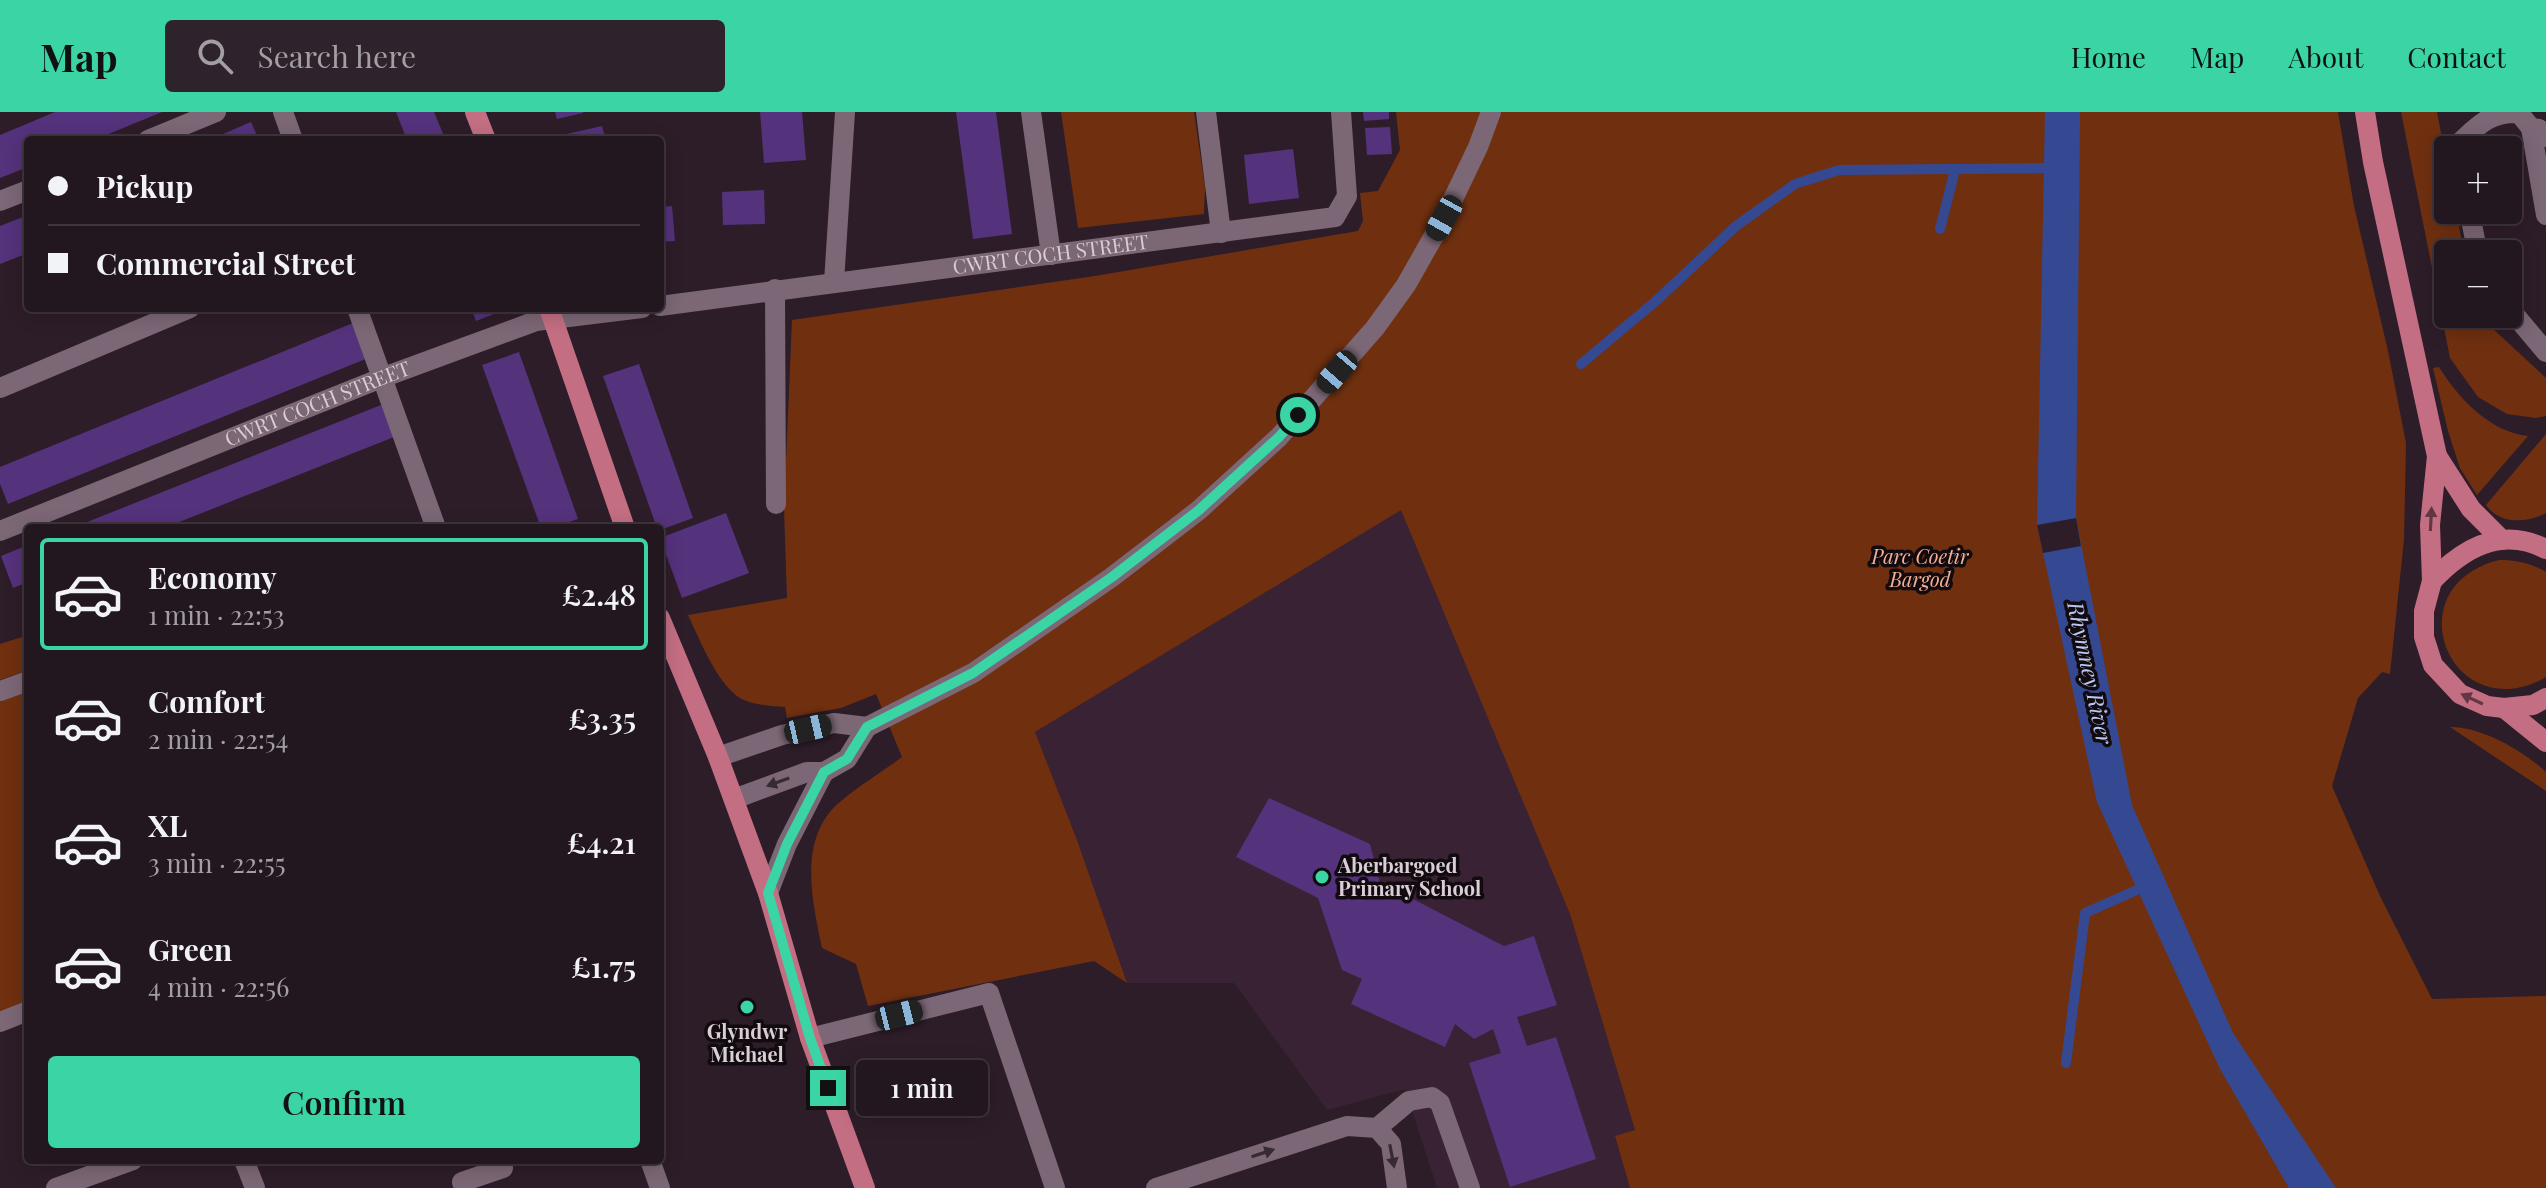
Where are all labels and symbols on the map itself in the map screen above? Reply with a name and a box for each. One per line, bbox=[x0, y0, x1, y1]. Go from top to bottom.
car bbox=[1422, 191, 1466, 245]
street label: CWRT COCH STREET bbox=[951, 227, 1150, 279]
car bbox=[1312, 346, 1362, 398]
street label: CWRT COCH STREET bbox=[220, 354, 413, 452]
route start bbox=[1280, 397, 1316, 433]
one-way arrow bbox=[2425, 506, 2438, 531]
park label: Parc Coetir Bargod bbox=[1871, 542, 1970, 592]
water label: Rhymney River bbox=[2061, 598, 2121, 747]
one-way arrow bbox=[2460, 692, 2483, 706]
car bbox=[782, 712, 834, 746]
one-way arrow bbox=[766, 776, 790, 789]
place label: Aberbargoed Primary School bbox=[1337, 851, 1481, 901]
marker: Aberbargoed Primary School bbox=[1313, 868, 1331, 886]
marker: Glyndwr Michael bbox=[738, 998, 756, 1016]
car bbox=[873, 998, 925, 1032]
place label: Glyndwr Michael bbox=[707, 1017, 788, 1067]
callout: 1 min bbox=[856, 1060, 988, 1116]
route end bbox=[810, 1070, 846, 1106]
one-way arrow bbox=[1386, 1143, 1399, 1168]
one-way arrow bbox=[1251, 1146, 1275, 1158]

